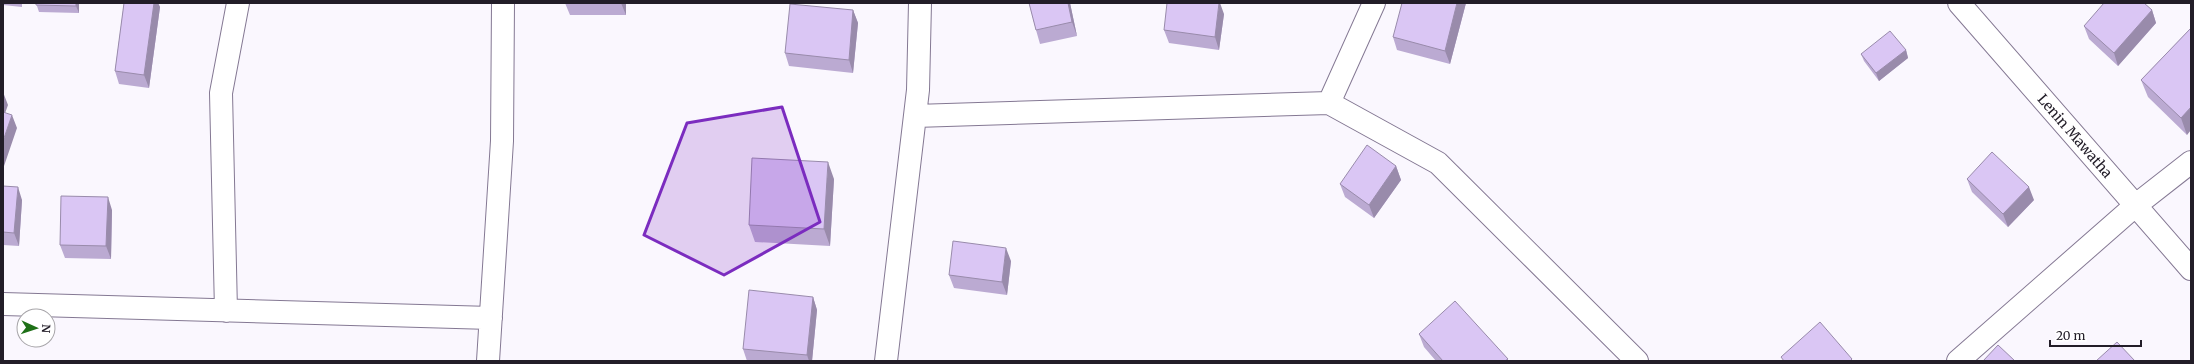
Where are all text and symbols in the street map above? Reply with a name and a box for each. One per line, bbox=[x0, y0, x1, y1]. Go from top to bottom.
street label: Lenin Mawatha bbox=[2034, 90, 2117, 182]
north arrow bbox=[16, 308, 56, 348]
scale bar bbox=[2050, 322, 2141, 348]
text: N bbox=[39, 324, 53, 334]
text: 20 m bbox=[2056, 328, 2085, 343]

